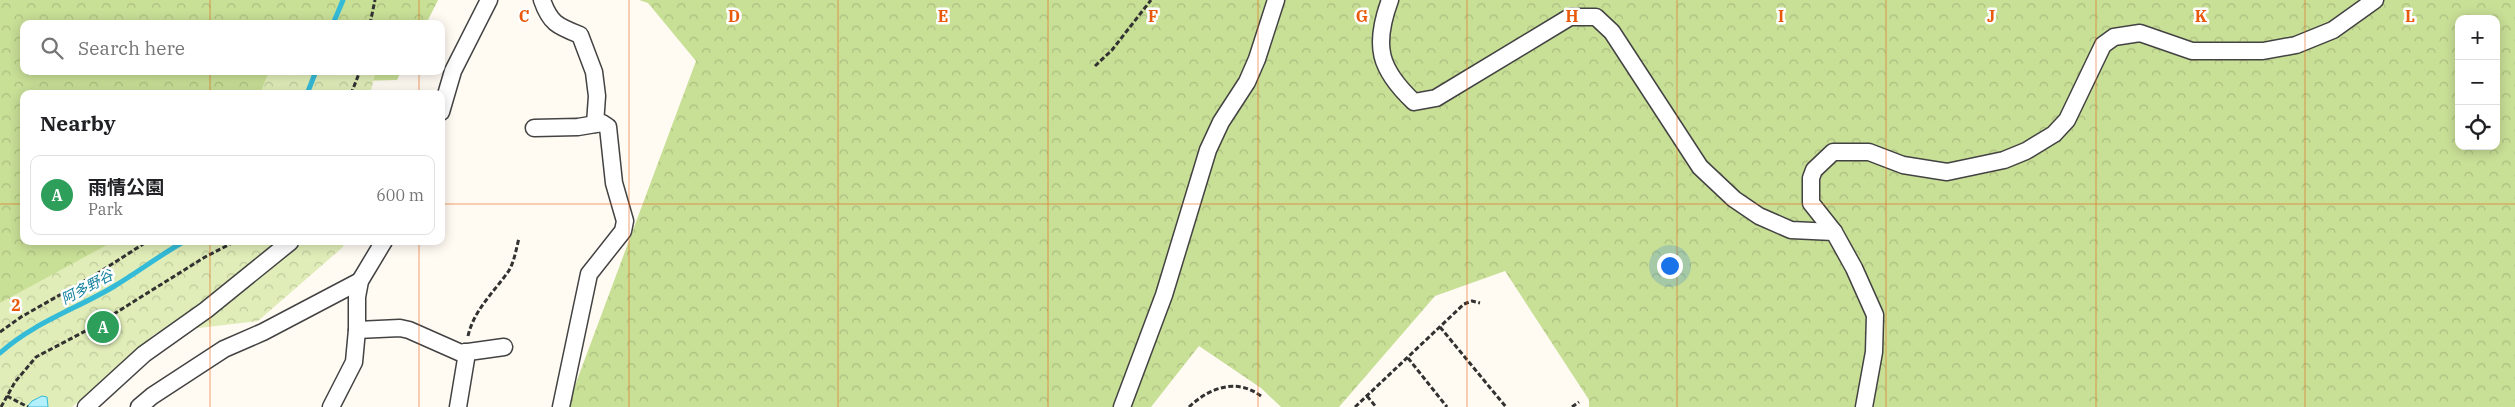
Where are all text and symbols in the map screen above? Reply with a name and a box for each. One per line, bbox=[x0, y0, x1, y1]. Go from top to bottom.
text: C bbox=[519, 6, 529, 26]
text: D bbox=[728, 6, 740, 26]
text: E bbox=[938, 6, 948, 26]
text: F bbox=[1148, 6, 1158, 26]
text: G bbox=[1356, 6, 1368, 26]
text: H bbox=[1566, 6, 1579, 26]
text: I bbox=[1778, 6, 1784, 26]
text: J bbox=[1987, 6, 1995, 26]
text: K bbox=[2195, 6, 2208, 26]
text: L bbox=[2405, 6, 2415, 26]
map controls bbox=[2455, 15, 2500, 150]
button: + bbox=[2455, 15, 2500, 60]
search box bbox=[20, 20, 445, 75]
icon: search bbox=[38, 34, 66, 62]
text: Search here bbox=[78, 36, 185, 60]
button: − bbox=[2455, 60, 2500, 105]
button: locate bbox=[2455, 105, 2500, 150]
text: Nearby bbox=[40, 109, 116, 137]
text: 雨情公園 bbox=[88, 175, 164, 199]
text: A bbox=[51, 185, 63, 205]
text: 600 m bbox=[376, 185, 424, 205]
text: Park bbox=[88, 199, 123, 219]
your location bbox=[1657, 253, 1683, 279]
water label: 阿多野谷 bbox=[58, 265, 117, 308]
text: 2 bbox=[11, 295, 21, 315]
pin: A bbox=[87, 308, 119, 346]

